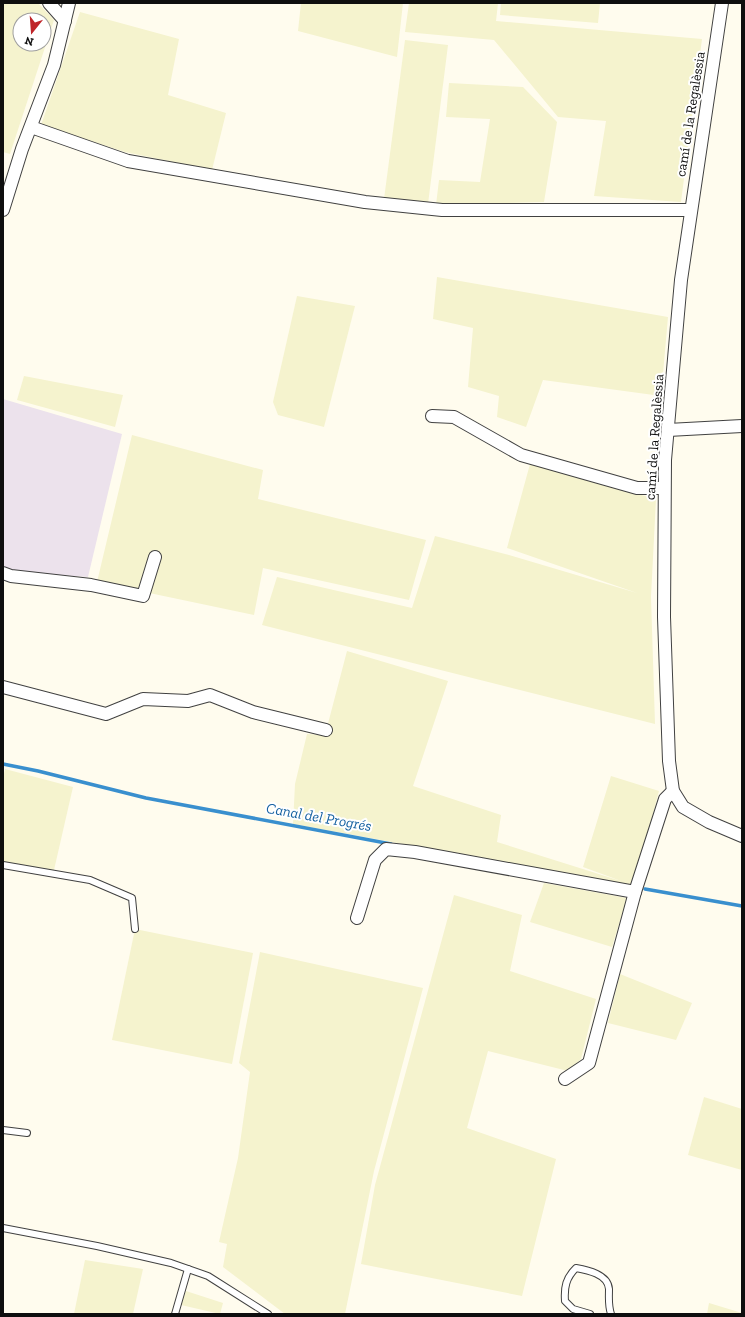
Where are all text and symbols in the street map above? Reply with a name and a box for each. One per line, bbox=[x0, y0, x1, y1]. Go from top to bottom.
north arrow bbox=[12, 12, 52, 52]
text: N bbox=[23, 33, 35, 49]
street label: camí de la Regalèssia bbox=[672, 50, 709, 178]
street label: camí de la Regalèssia bbox=[642, 373, 667, 501]
water label: Canal del Progrés bbox=[265, 799, 373, 835]

